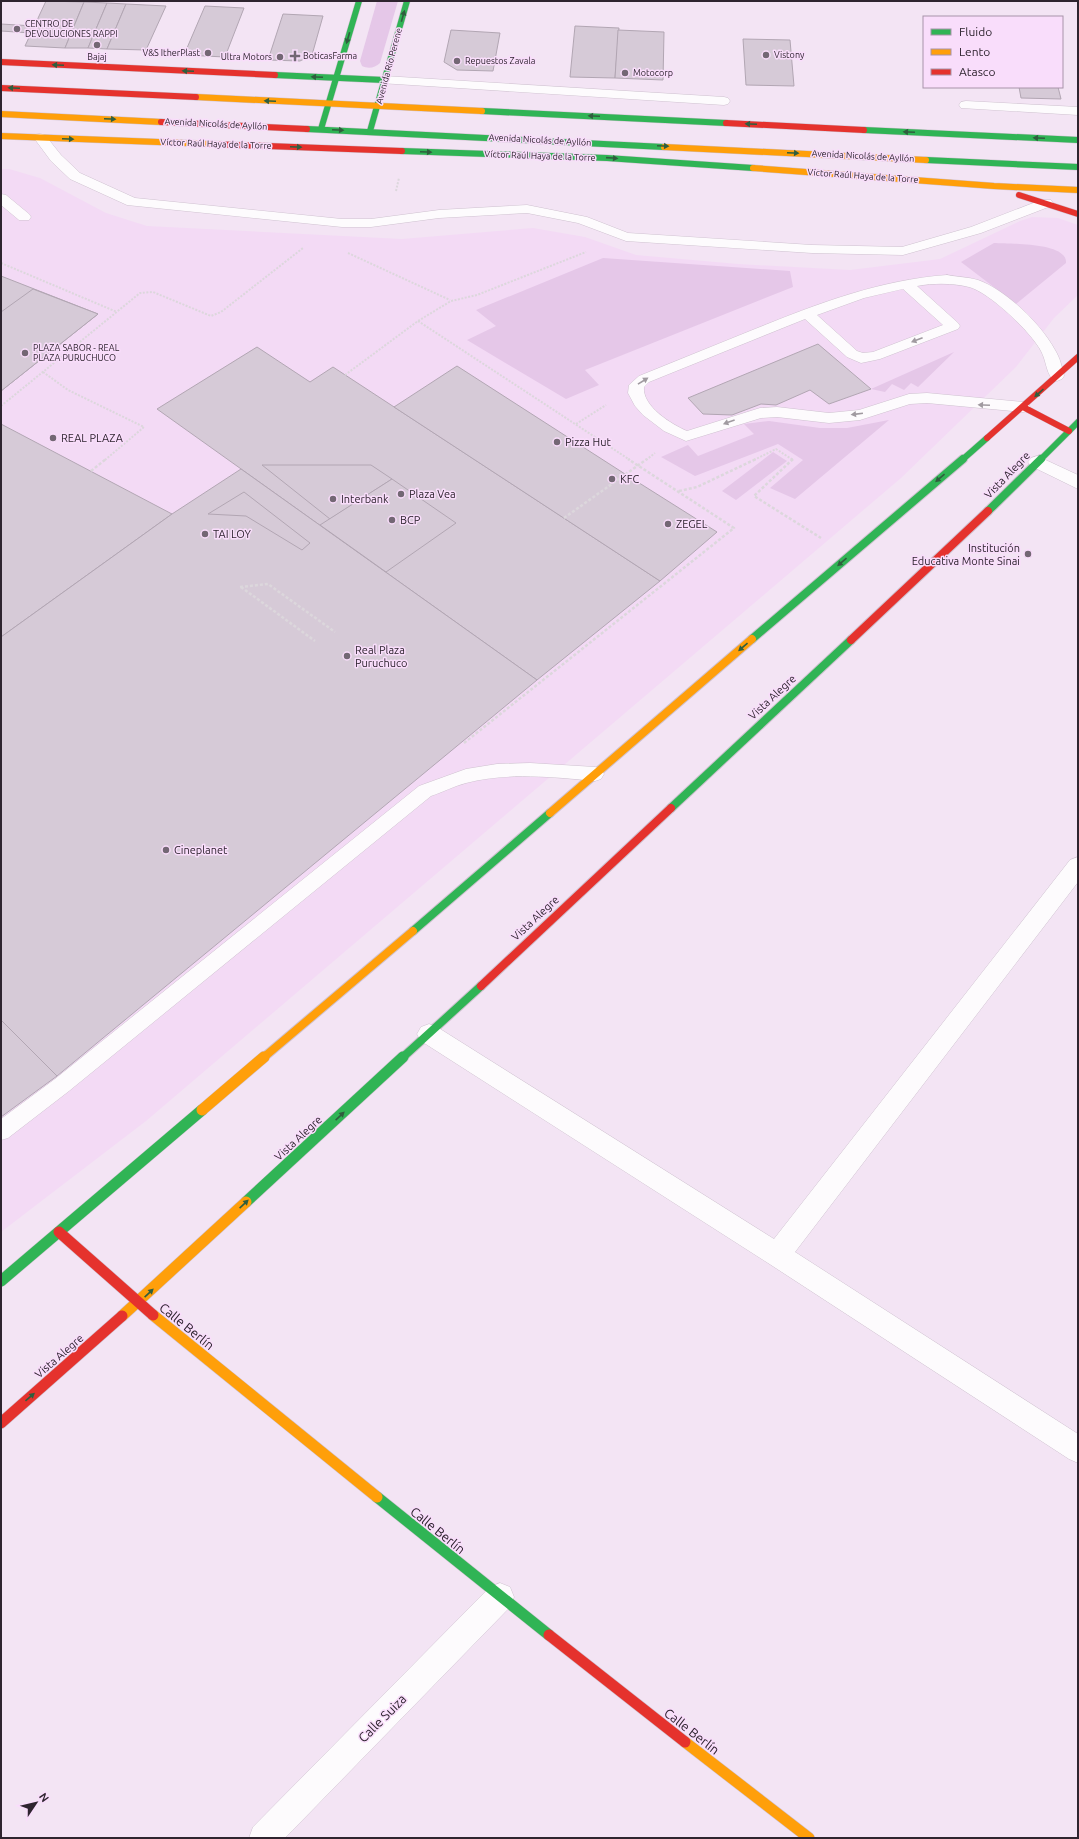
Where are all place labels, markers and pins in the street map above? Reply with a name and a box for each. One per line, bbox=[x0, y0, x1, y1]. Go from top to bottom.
place label: CENTRO DE DEVOLUCIONES RAPPI bbox=[25, 19, 118, 39]
marker: CENTRO DE DEVOLUCIONES RAPPI bbox=[12, 24, 22, 34]
marker: Bajaj bbox=[92, 40, 102, 50]
place label: V&S ItherPlast bbox=[142, 48, 200, 58]
marker: V&S ItherPlast bbox=[203, 48, 213, 58]
marker: Vistony bbox=[761, 50, 771, 60]
place label: Vistony bbox=[774, 50, 805, 60]
marker: BoticasFarma bbox=[290, 51, 300, 61]
place label: BoticasFarma bbox=[303, 51, 357, 61]
place label: Bajaj bbox=[87, 52, 107, 62]
place label: Ultra Motors bbox=[221, 52, 272, 62]
marker: Ultra Motors bbox=[275, 52, 285, 62]
marker: Repuestos Zavala bbox=[452, 56, 462, 66]
place label: Repuestos Zavala bbox=[465, 56, 535, 66]
marker: Motocorp bbox=[620, 68, 630, 78]
place label: Motocorp bbox=[633, 68, 673, 78]
place label: PLAZA SABOR - REAL PLAZA PURUCHUCO bbox=[33, 343, 120, 363]
marker: PLAZA SABOR - REAL PLAZA PURUCHUCO bbox=[20, 348, 30, 358]
place label: REAL PLAZA bbox=[61, 432, 124, 444]
marker: REAL PLAZA bbox=[48, 433, 58, 443]
place label: Pizza Hut bbox=[565, 436, 611, 448]
marker: Pizza Hut bbox=[552, 437, 562, 447]
place label: KFC bbox=[620, 473, 639, 485]
marker: KFC bbox=[607, 474, 617, 484]
place label: Plaza Vea bbox=[409, 488, 456, 500]
marker: Plaza Vea bbox=[396, 489, 406, 499]
place label: Interbank bbox=[341, 493, 389, 505]
marker: Interbank bbox=[328, 494, 338, 504]
place label: BCP bbox=[400, 514, 421, 526]
marker: BCP bbox=[387, 515, 397, 525]
place label: ZEGEL bbox=[676, 518, 708, 530]
marker: ZEGEL bbox=[663, 519, 673, 529]
place label: TAI LOY bbox=[213, 528, 251, 540]
marker: TAI LOY bbox=[200, 529, 210, 539]
place label: Institución Educativa Monte Sinai bbox=[912, 542, 1020, 567]
marker: Institución Educativa Monte Sinai bbox=[1023, 549, 1033, 559]
place label: Real Plaza Puruchuco bbox=[355, 644, 408, 669]
marker: Real Plaza Puruchuco bbox=[342, 651, 352, 661]
place label: Cineplanet bbox=[174, 844, 228, 856]
marker: Cineplanet bbox=[161, 845, 171, 855]

